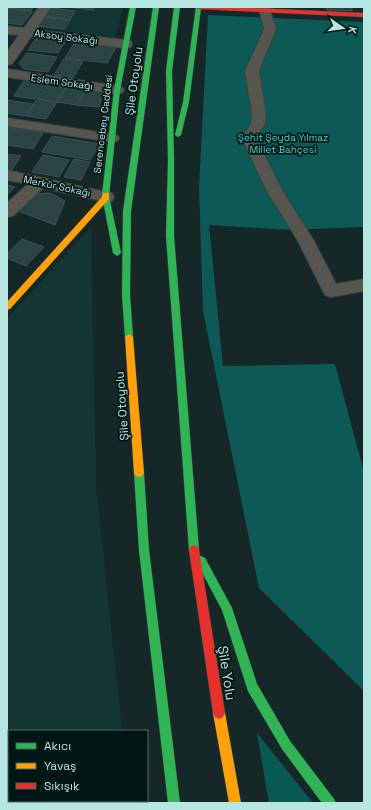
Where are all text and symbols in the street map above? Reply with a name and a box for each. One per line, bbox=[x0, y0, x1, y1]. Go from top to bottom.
north arrow bbox=[323, 8, 363, 48]
text: K bbox=[345, 25, 360, 35]
street label: Aksoy Sokağı bbox=[34, 27, 98, 47]
street label: Şile Otoyolu bbox=[121, 46, 147, 116]
street label: Eslem Sokağı bbox=[30, 71, 94, 93]
street label: Serencebey Caddesi bbox=[91, 74, 115, 174]
park label: Şehit Şeyda Yılmaz Millet Bahçesi bbox=[238, 131, 328, 156]
street label: Merkür Sokağı bbox=[22, 173, 92, 199]
street label: Şile Otoyolu bbox=[112, 371, 132, 441]
street label: Şile Yolu bbox=[214, 644, 240, 702]
legend bbox=[8, 730, 148, 802]
text: Akıcı bbox=[44, 738, 71, 754]
text: Yavaş bbox=[44, 758, 76, 774]
text: Sıkışık bbox=[44, 778, 80, 794]

